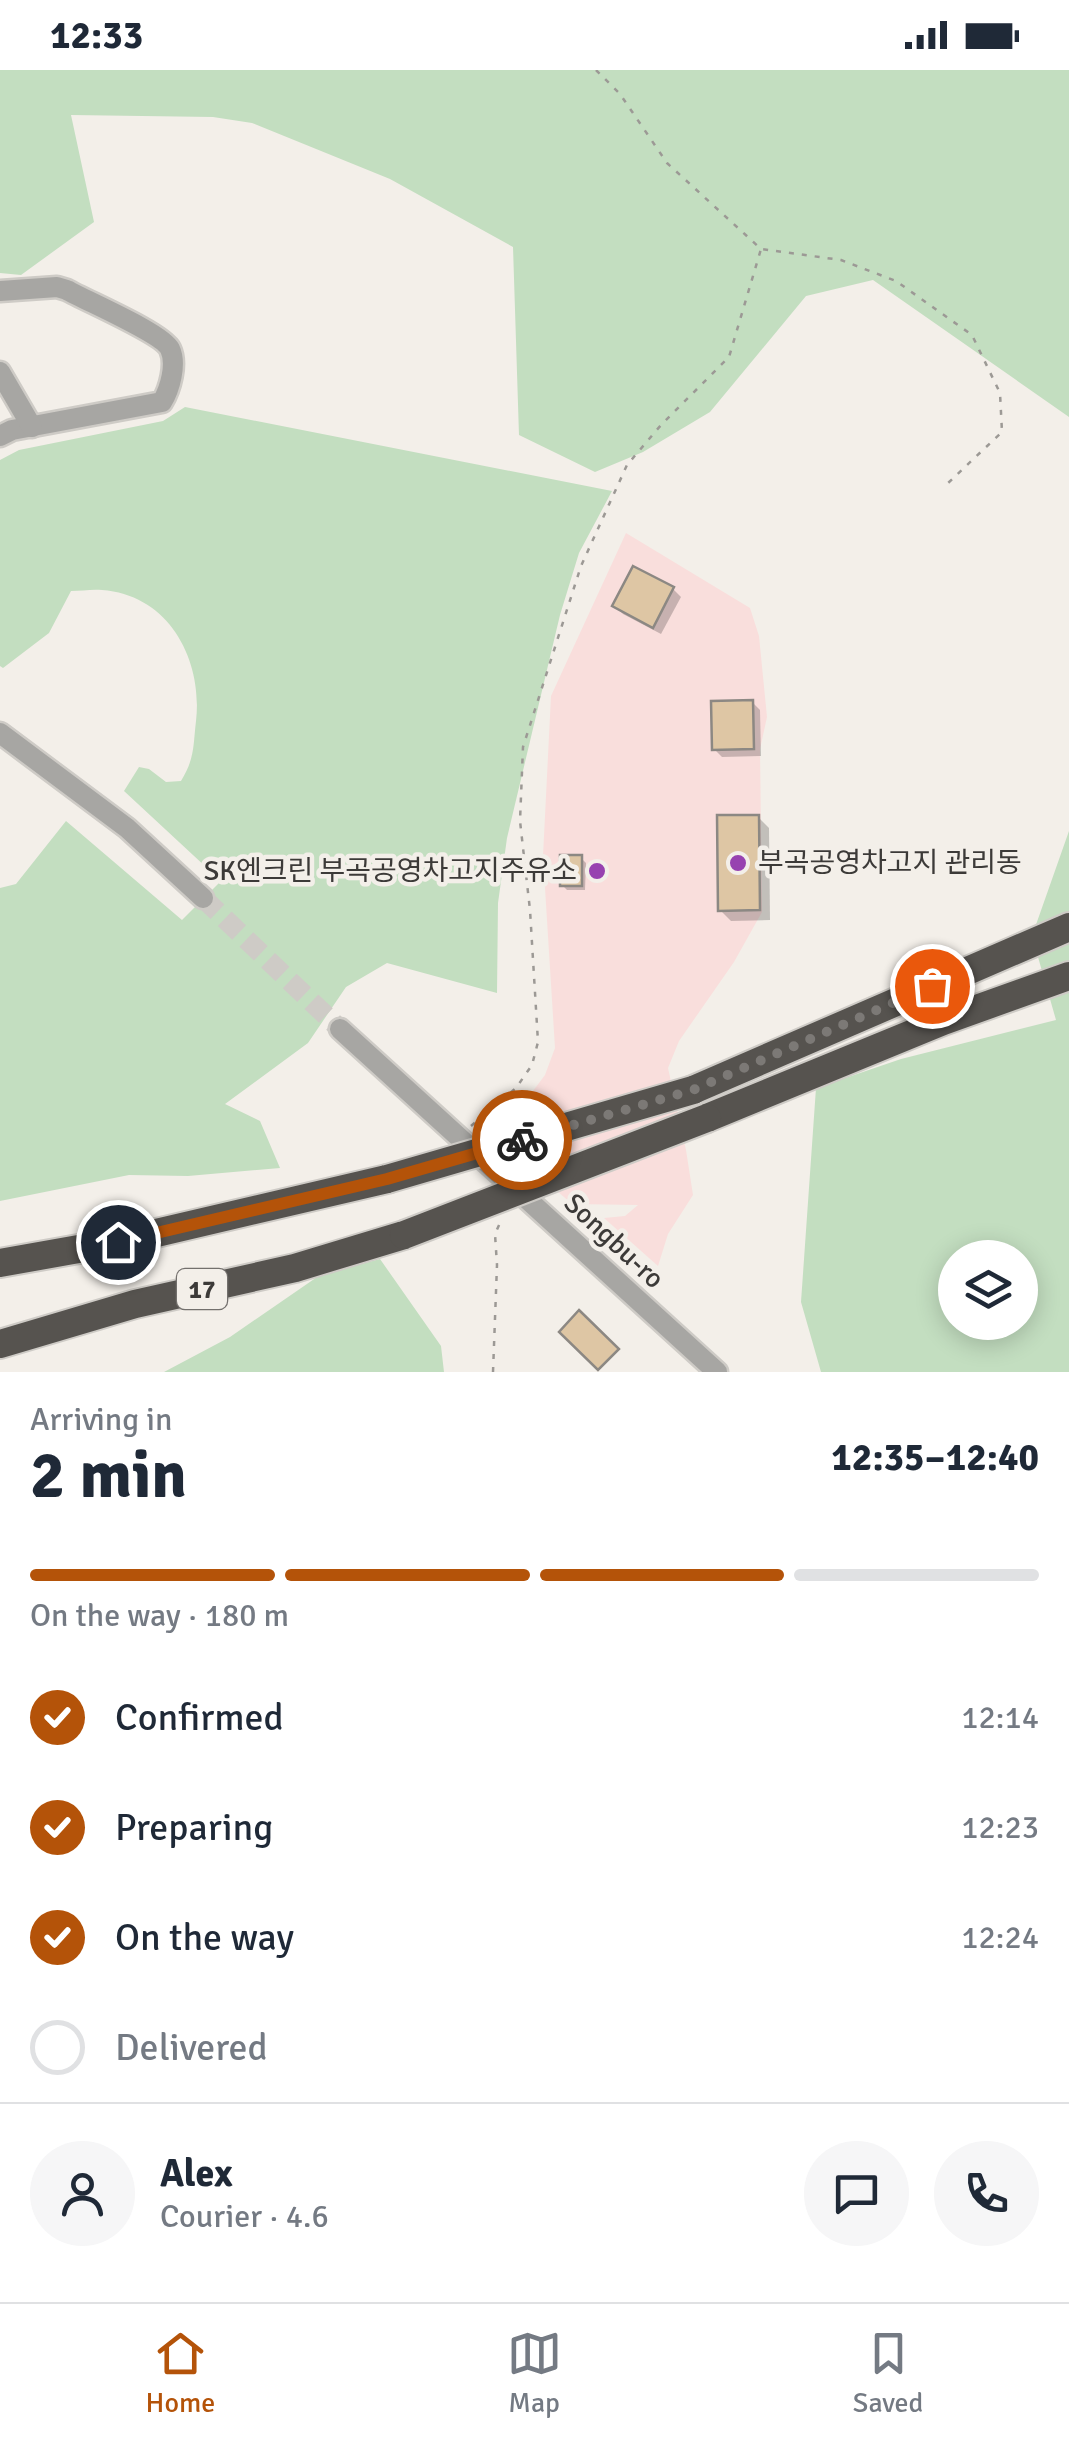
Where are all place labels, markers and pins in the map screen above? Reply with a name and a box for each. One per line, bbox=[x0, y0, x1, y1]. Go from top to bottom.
place label: 부곡공영차고지 관리동 bbox=[758, 846, 1022, 880]
marker: 부곡공영차고지 관리동 bbox=[727, 852, 749, 874]
place label: SK엔크린 부곡공영차고지주유소 bbox=[204, 854, 577, 888]
marker: SK엔크린 부곡공영차고지주유소 bbox=[586, 860, 608, 882]
pin bbox=[890, 944, 975, 1029]
pin bbox=[76, 1200, 161, 1285]

